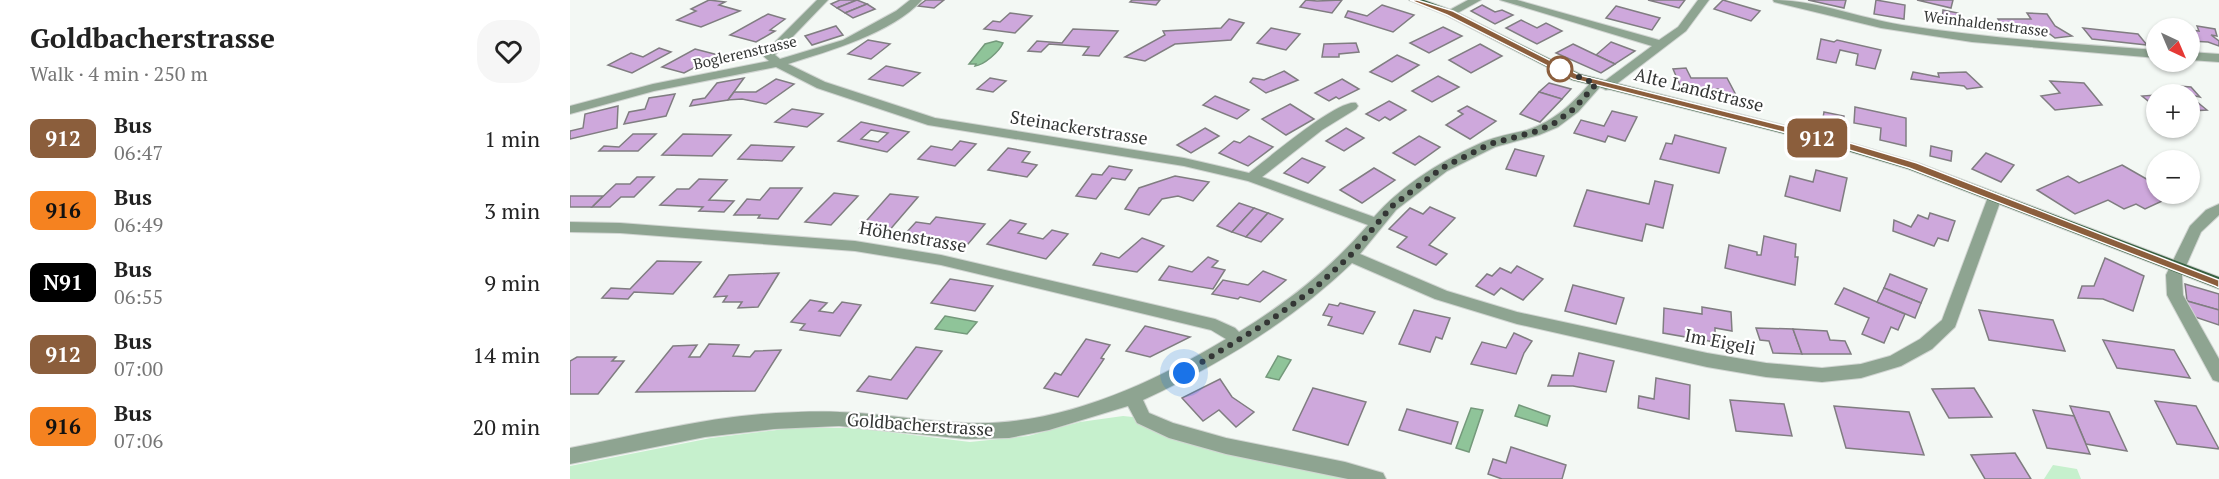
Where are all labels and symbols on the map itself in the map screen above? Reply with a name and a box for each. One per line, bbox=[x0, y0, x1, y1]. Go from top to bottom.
street label: Weinhaldenstrasse bbox=[1923, 5, 2050, 41]
north arrow bbox=[2146, 18, 2200, 72]
street label: Boglerenstrasse bbox=[691, 30, 798, 74]
unlabelled marker bbox=[1547, 56, 1573, 82]
street label: Alte Landstrasse bbox=[1632, 61, 1766, 117]
street label: Steinackerstrasse bbox=[1009, 104, 1150, 150]
line badge: 912 bbox=[1782, 118, 1852, 158]
street label: Höhenstrasse bbox=[858, 215, 969, 257]
street label: Im Eigeli bbox=[1683, 322, 1758, 360]
your location bbox=[1169, 358, 1199, 388]
street label: Goldbacherstrasse bbox=[846, 407, 994, 441]

